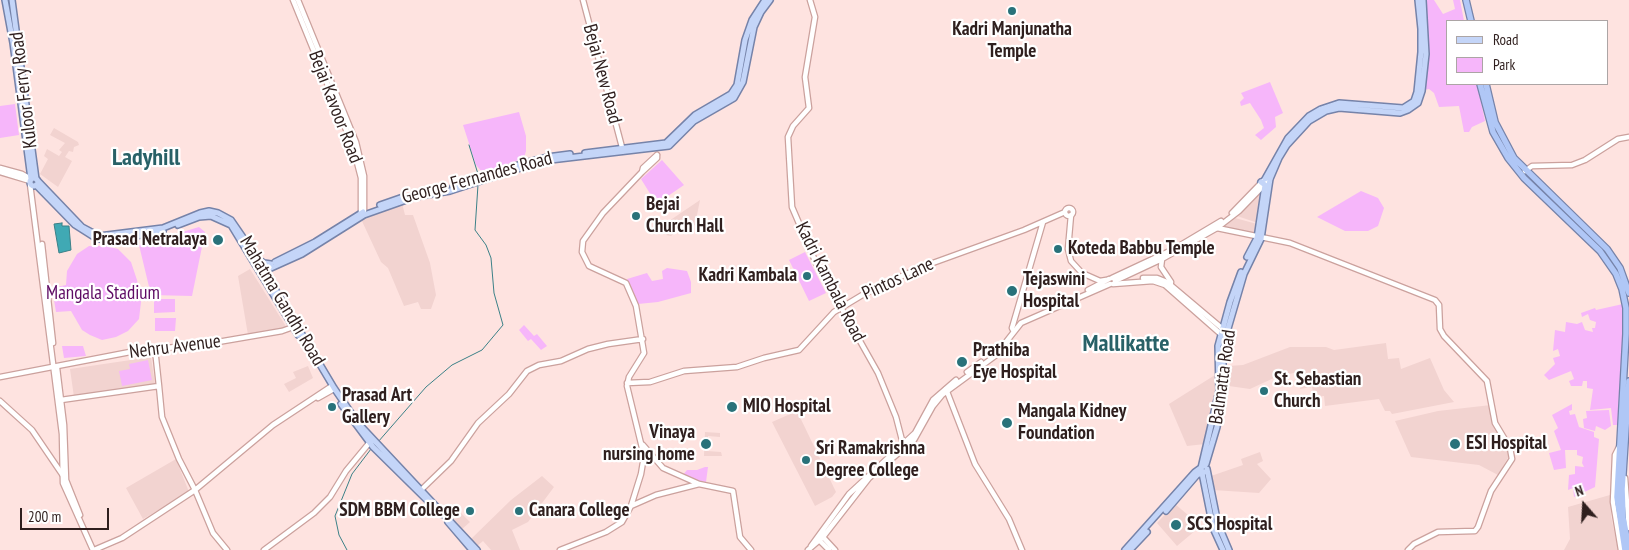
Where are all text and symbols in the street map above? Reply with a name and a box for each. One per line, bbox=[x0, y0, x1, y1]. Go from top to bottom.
marker: Kadri Manjunatha Temple bbox=[1006, 5, 1018, 17]
place label: Kadri Manjunatha Temple bbox=[952, 19, 1072, 63]
legend bbox=[1446, 20, 1609, 85]
street label: Bejai New Road bbox=[578, 22, 626, 126]
text: Road bbox=[1493, 30, 1519, 49]
street label: Kuloor Ferry Road bbox=[6, 31, 42, 149]
street label: Bejai Kavoor Road bbox=[303, 48, 367, 166]
text: Park bbox=[1493, 55, 1515, 74]
district label: Ladyhill bbox=[112, 144, 180, 172]
street label: George Fernandes Road bbox=[399, 147, 555, 209]
place label: Bejai Church Hall bbox=[646, 194, 724, 238]
marker: Bejai Church Hall bbox=[630, 210, 642, 222]
street label: Kadri Kambala Road bbox=[790, 218, 870, 346]
place label: Prasad Netralaya bbox=[93, 229, 207, 251]
street label: Mahatma Gandhi Road bbox=[234, 232, 330, 370]
marker: Prasad Netralaya bbox=[211, 233, 225, 247]
place label: Koteda Babbu Temple bbox=[1068, 238, 1215, 260]
marker: Koteda Babbu Temple bbox=[1052, 243, 1064, 255]
street label: Pintos Lane bbox=[859, 253, 937, 305]
place label: Kadri Kambala bbox=[699, 265, 797, 287]
place label: Tejaswini Hospital bbox=[1023, 269, 1085, 313]
marker: Kadri Kambala bbox=[801, 270, 813, 282]
park label: Mangala Stadium bbox=[46, 283, 160, 305]
marker: Tejaswini Hospital bbox=[1005, 284, 1019, 298]
street label: Balmatta Road bbox=[1205, 328, 1241, 426]
street label: Nehru Avenue bbox=[128, 330, 222, 364]
district label: Mallikatte bbox=[1083, 330, 1169, 358]
place label: Prathiba Eye Hospital bbox=[973, 340, 1057, 384]
marker: Prathiba Eye Hospital bbox=[955, 355, 969, 369]
place label: St. Sebastian Church bbox=[1274, 369, 1361, 413]
place label: Prasad Art Gallery bbox=[342, 385, 412, 429]
marker: St. Sebastian Church bbox=[1258, 385, 1270, 397]
place label: MIO Hospital bbox=[743, 396, 831, 418]
marker: MIO Hospital bbox=[725, 400, 739, 414]
marker: Prasad Art Gallery bbox=[326, 401, 338, 413]
place label: Mangala Kidney Foundation bbox=[1018, 401, 1126, 445]
marker: Mangala Kidney Foundation bbox=[1000, 416, 1014, 430]
place label: Vinaya nursing home bbox=[603, 422, 695, 466]
place label: ESI Hospital bbox=[1466, 433, 1547, 455]
marker: Vinaya nursing home bbox=[699, 437, 713, 451]
marker: ESI Hospital bbox=[1448, 437, 1462, 451]
place label: Sri Ramakrishna Degree College bbox=[816, 438, 925, 482]
marker: Sri Ramakrishna Degree College bbox=[800, 454, 812, 466]
north arrow bbox=[1559, 480, 1609, 530]
text: N bbox=[1573, 481, 1586, 501]
scale bar bbox=[22, 498, 111, 530]
place label: SDM BBM College bbox=[339, 500, 460, 522]
place label: Canara College bbox=[529, 500, 630, 522]
marker: SDM BBM College bbox=[464, 505, 476, 517]
marker: Canara College bbox=[513, 505, 525, 517]
text: 200 m bbox=[28, 507, 61, 526]
place label: SCS Hospital bbox=[1187, 514, 1272, 536]
marker: SCS Hospital bbox=[1169, 518, 1183, 532]

